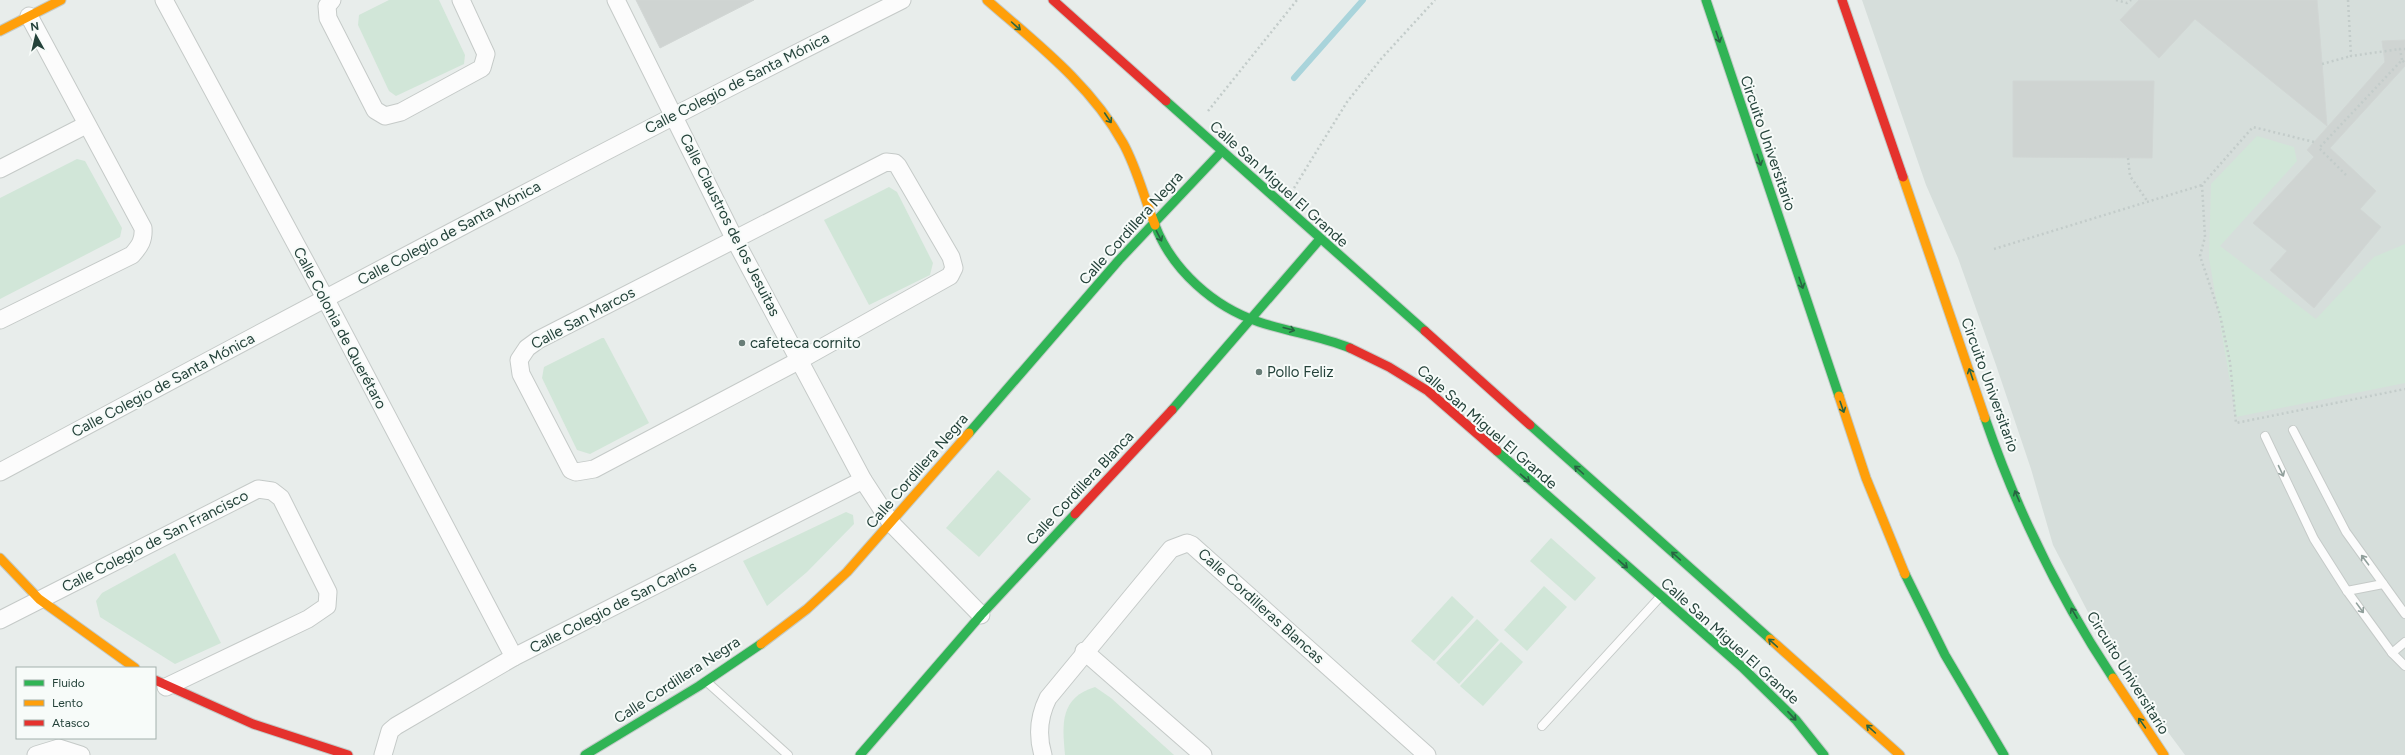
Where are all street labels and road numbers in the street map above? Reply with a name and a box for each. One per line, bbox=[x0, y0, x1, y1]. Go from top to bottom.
street label: Calle Colegio de Santa Mónica bbox=[642, 29, 832, 137]
street label: Circuito Universitario bbox=[1736, 73, 1800, 213]
street label: Calle San Miguel El Grande bbox=[1206, 117, 1352, 251]
street label: Calle Claustros de los Jesuitas bbox=[676, 131, 784, 319]
street label: Calle Cordillera Negra bbox=[1075, 168, 1187, 288]
street label: Calle Colegio de Santa Mónica bbox=[354, 177, 544, 289]
street label: Calle Colonia de Querétaro bbox=[290, 244, 391, 412]
street label: Calle San Marcos bbox=[528, 283, 638, 353]
street label: Circuito Universitario bbox=[1957, 315, 2023, 455]
street label: Calle Colegio de Santa Mónica bbox=[68, 329, 258, 441]
street label: Calle San Miguel El Grande bbox=[1413, 361, 1561, 493]
street label: Calle Cordillera Negra bbox=[862, 410, 972, 532]
street label: Calle Cordillera Blanca bbox=[1023, 427, 1137, 549]
street label: Calle Colegio de San Francisco bbox=[59, 486, 251, 596]
street label: Calle Cordilleras Blancas bbox=[1194, 545, 1328, 667]
street label: Calle Colegio de San Carlos bbox=[527, 557, 699, 657]
street label: Calle San Miguel El Grande bbox=[1657, 574, 1803, 708]
street label: Circuito Universitario bbox=[2083, 608, 2173, 738]
street label: Calle Cordillera Negra bbox=[611, 633, 743, 727]

